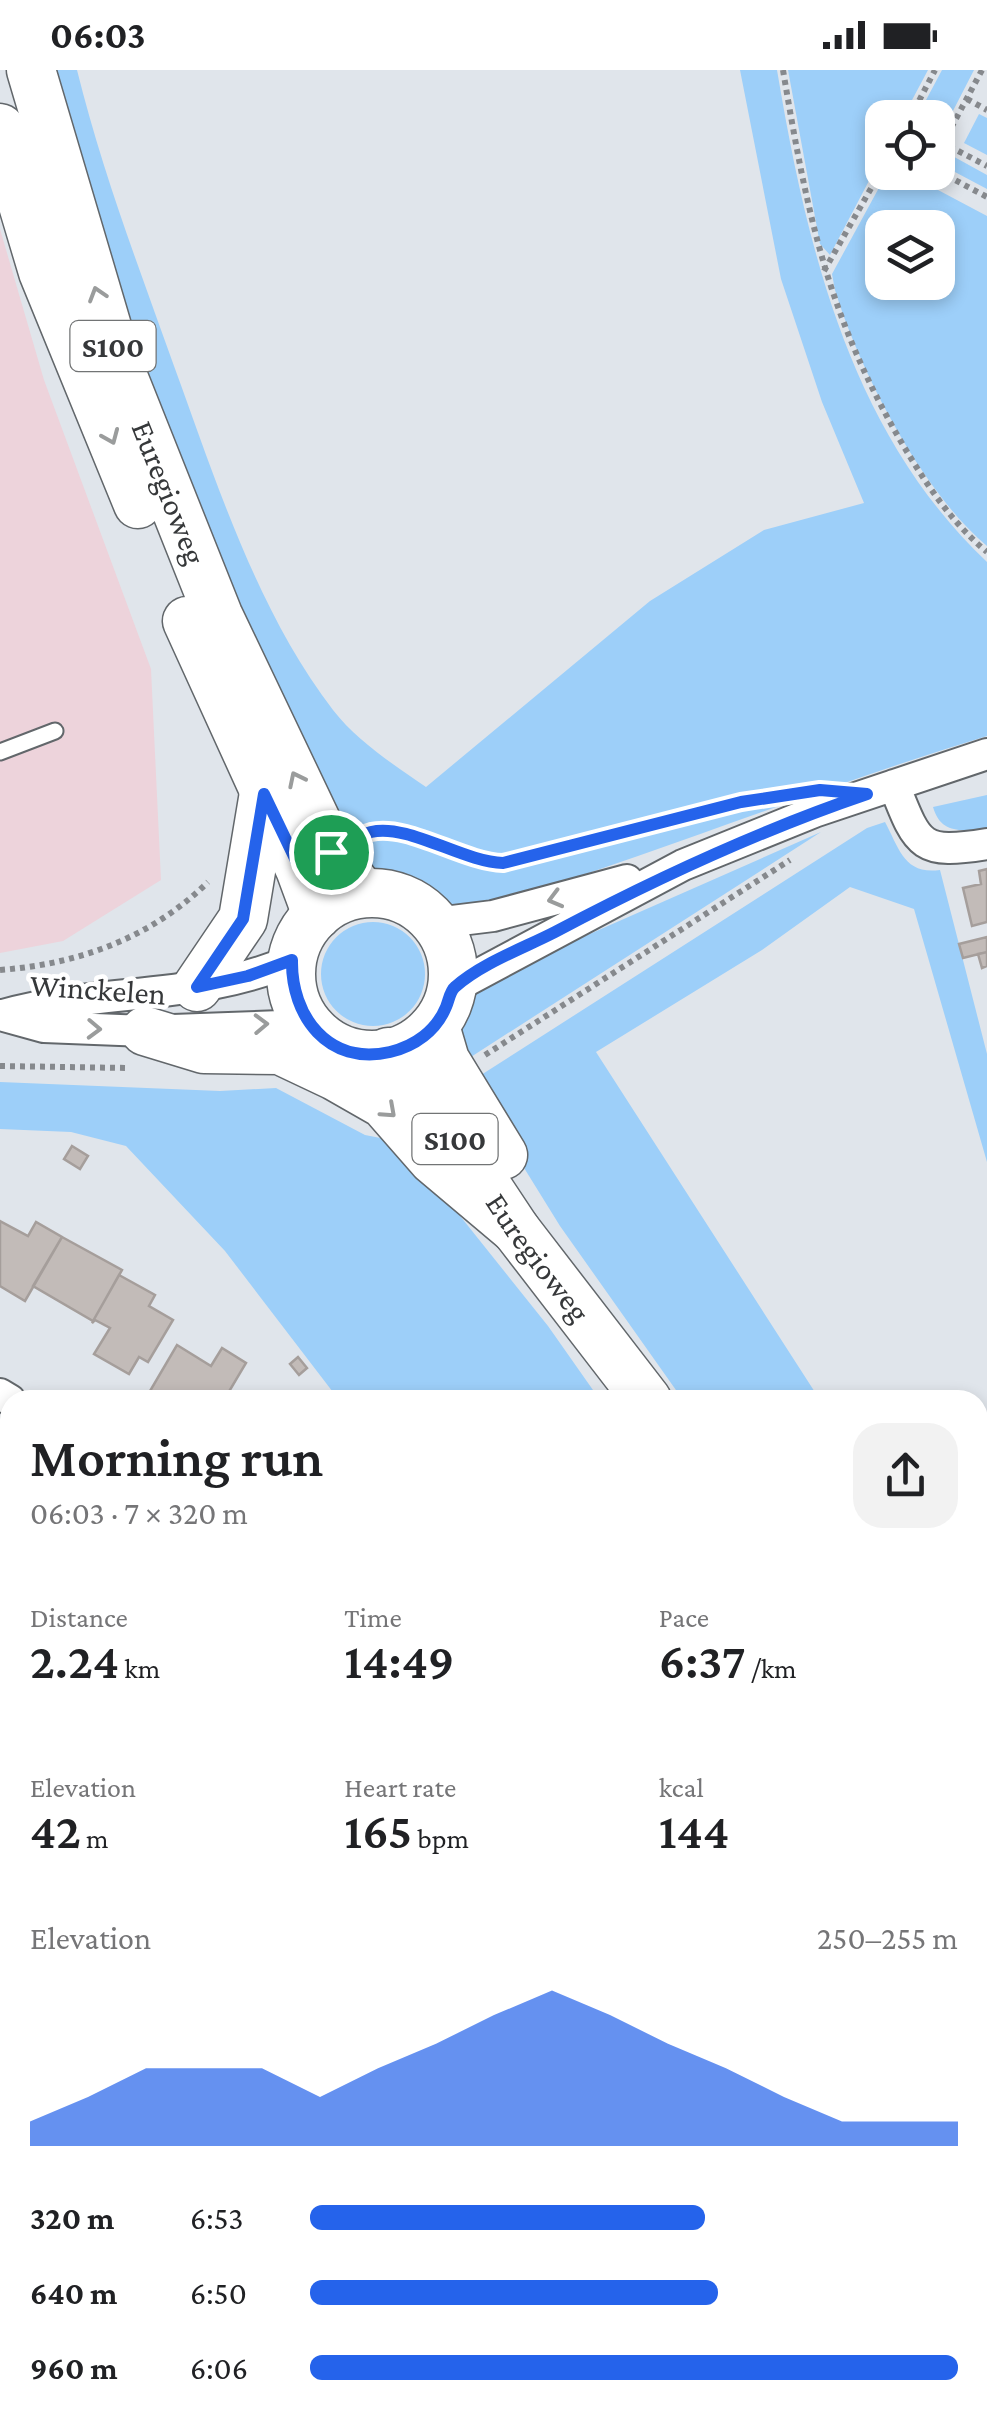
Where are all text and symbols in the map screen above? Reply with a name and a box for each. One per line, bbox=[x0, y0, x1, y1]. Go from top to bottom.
text: 06:03 bbox=[50, 14, 146, 56]
map controls bbox=[865, 100, 955, 300]
button: locate bbox=[865, 100, 955, 190]
button: layers bbox=[865, 210, 955, 300]
one-way arrow bbox=[88, 287, 109, 304]
road number: S100 bbox=[70, 321, 156, 371]
street label: Euregioweg bbox=[124, 416, 214, 570]
one-way arrow bbox=[99, 427, 119, 445]
one-way arrow bbox=[288, 771, 308, 789]
pin bbox=[289, 810, 374, 895]
icon: arrive bbox=[304, 825, 359, 880]
one-way arrow bbox=[547, 888, 564, 909]
street label: Winckelen bbox=[29, 966, 167, 1012]
one-way arrow bbox=[254, 1014, 270, 1035]
one-way arrow bbox=[87, 1019, 103, 1040]
one-way arrow bbox=[377, 1100, 396, 1118]
road number: S100 bbox=[412, 1114, 498, 1164]
street label: Euregioweg bbox=[479, 1186, 598, 1329]
button: share bbox=[853, 1423, 958, 1528]
text: Morning run bbox=[30, 1427, 323, 1488]
text: 06:03 · 7 × 320 m bbox=[30, 1495, 248, 1531]
text: Distance bbox=[30, 1602, 128, 1633]
text: Time bbox=[344, 1602, 402, 1633]
text: Pace bbox=[659, 1602, 709, 1633]
text: 2.24 bbox=[30, 1633, 119, 1689]
text: 14:49 bbox=[344, 1633, 454, 1689]
text: 6:37 bbox=[659, 1633, 745, 1689]
text: km bbox=[119, 1653, 160, 1684]
text: /km bbox=[745, 1653, 797, 1684]
text: Elevation bbox=[30, 1772, 136, 1803]
text: Heart rate bbox=[344, 1772, 456, 1803]
text: kcal bbox=[659, 1772, 704, 1803]
text: 42 bbox=[30, 1803, 81, 1859]
text: 165 bbox=[344, 1803, 412, 1859]
text: 144 bbox=[659, 1803, 729, 1859]
text: m bbox=[81, 1823, 108, 1854]
text: bpm bbox=[412, 1823, 469, 1854]
text: Elevation bbox=[30, 1920, 151, 1956]
text: 250–255 m bbox=[817, 1920, 958, 1956]
text: 320 m bbox=[30, 2200, 114, 2236]
text: 6:53 bbox=[190, 2200, 243, 2236]
text: 640 m bbox=[30, 2275, 117, 2311]
text: 6:50 bbox=[190, 2275, 247, 2311]
text: 960 m bbox=[30, 2350, 118, 2386]
text: 6:06 bbox=[190, 2350, 248, 2386]

